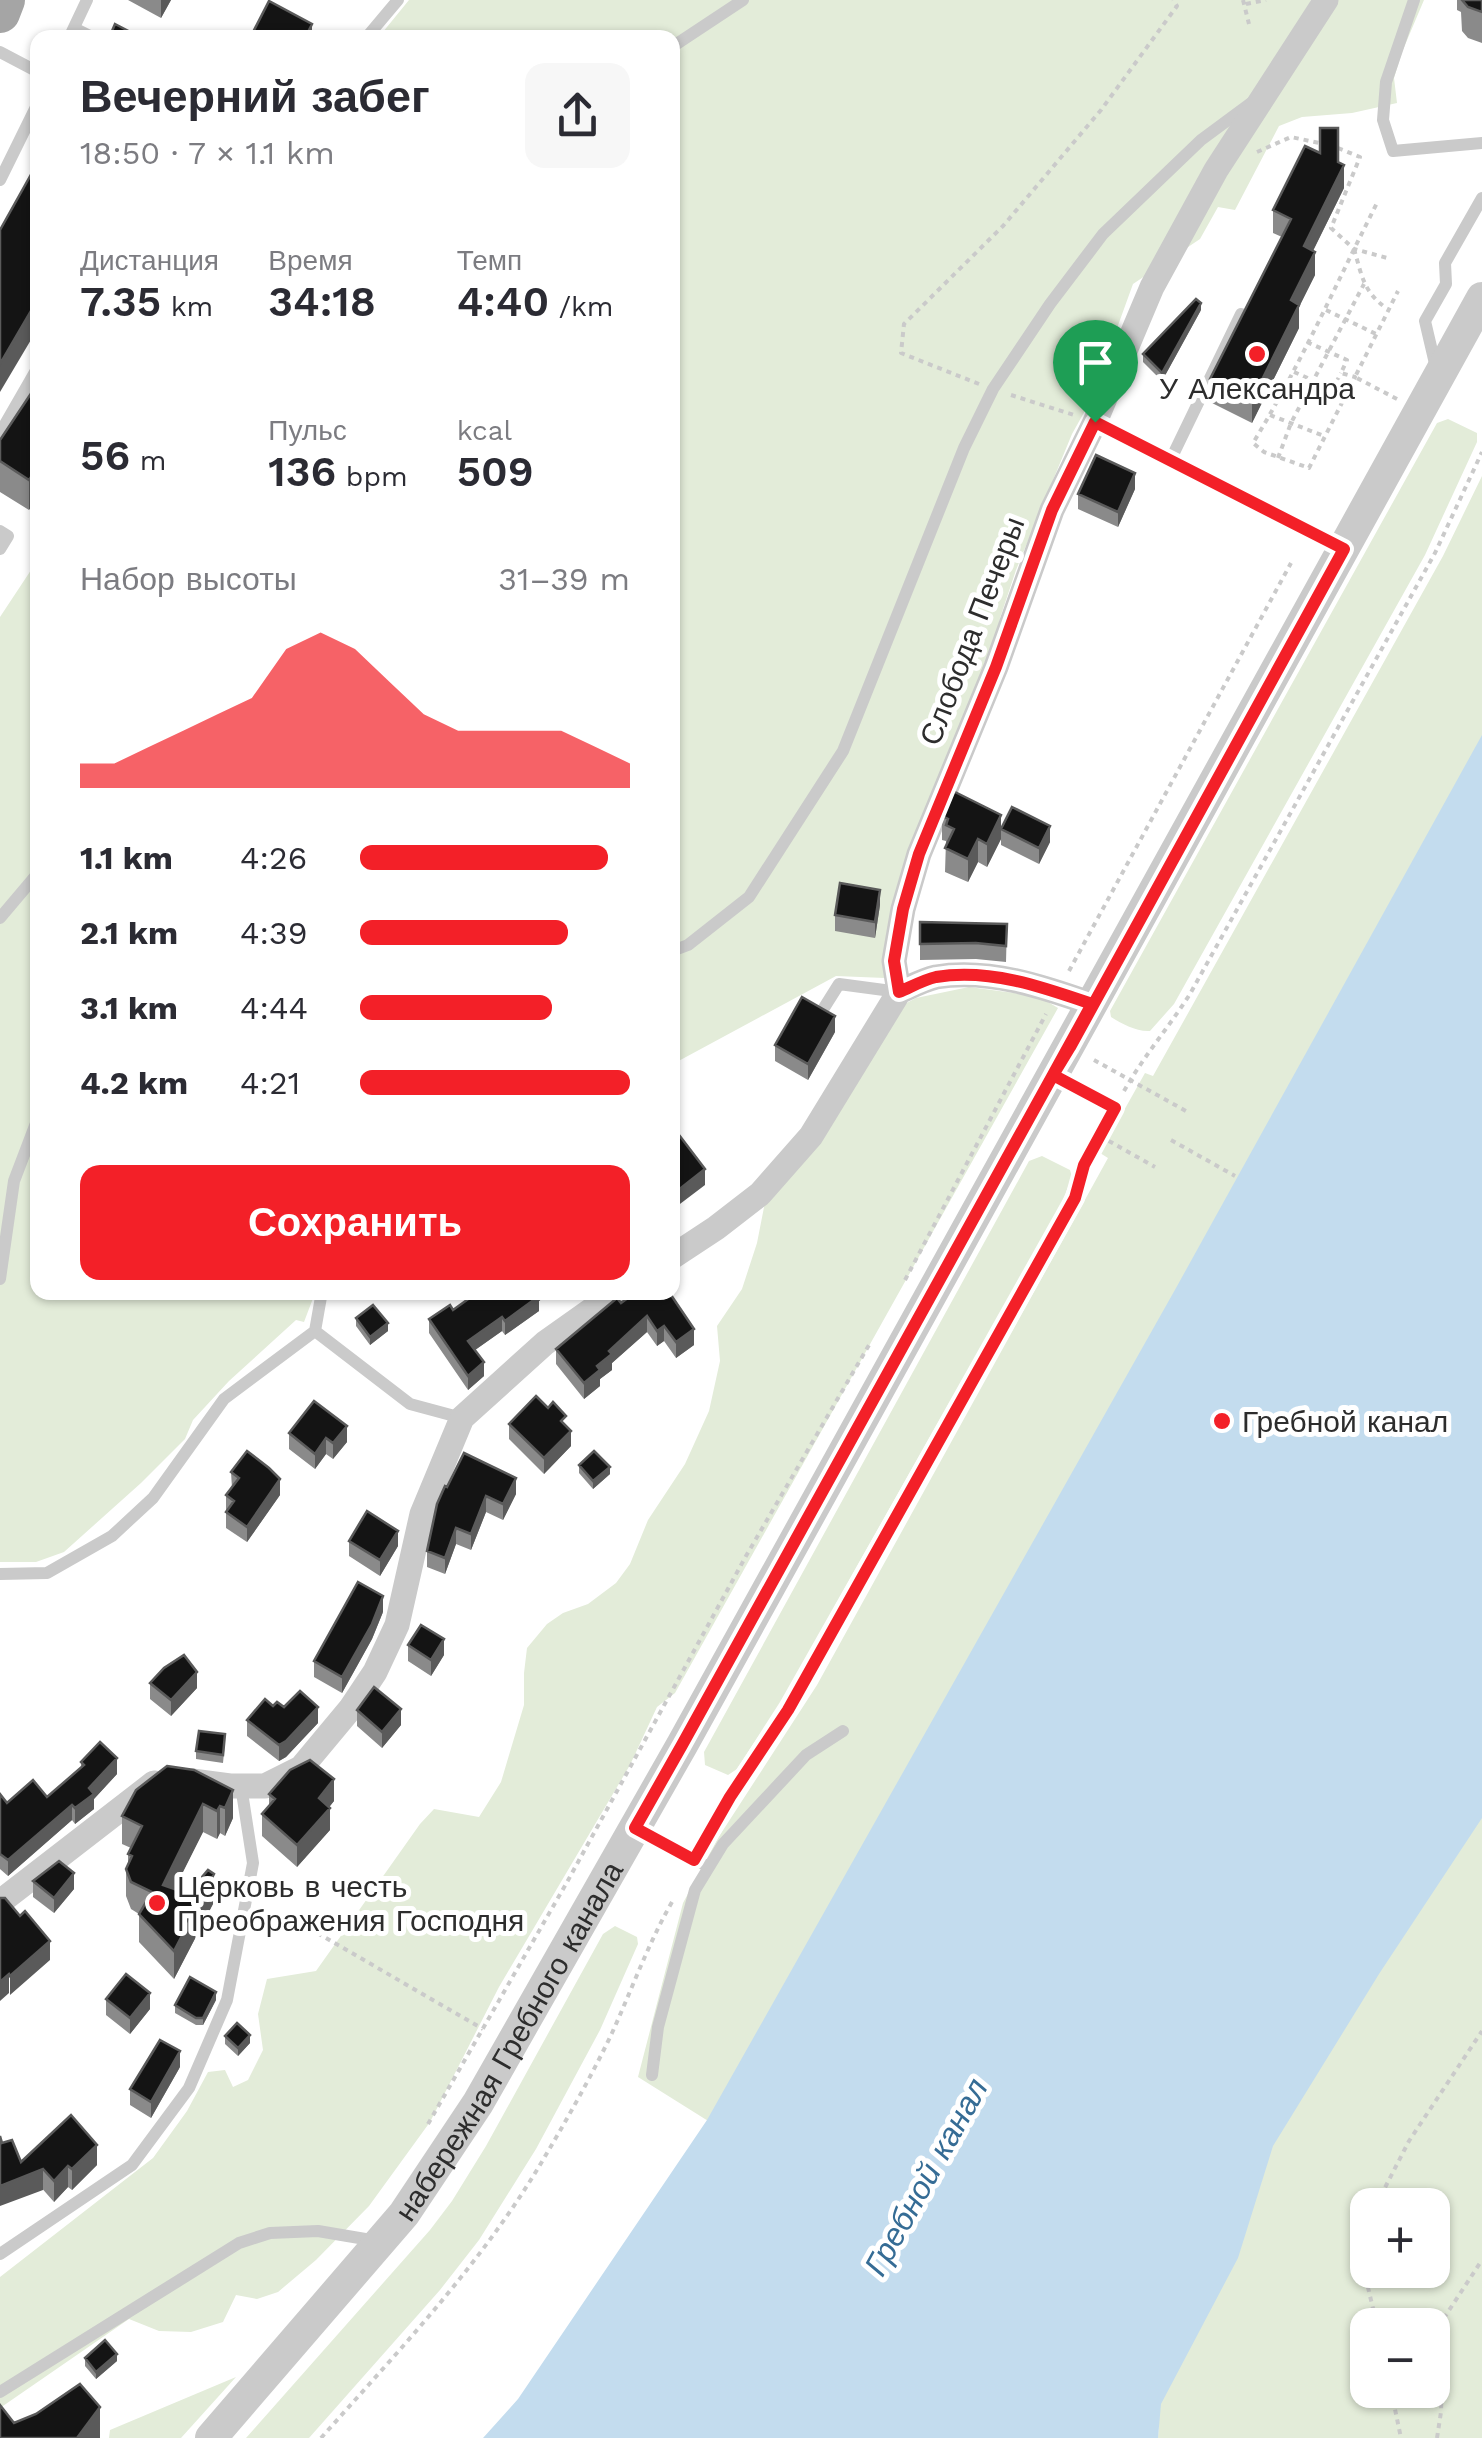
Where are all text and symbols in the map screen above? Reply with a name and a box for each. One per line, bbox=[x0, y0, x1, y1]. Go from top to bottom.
button: share bbox=[525, 63, 630, 168]
text: Вечерний забег bbox=[80, 70, 430, 123]
text: 18:50 · 7 × 1.1 km bbox=[80, 134, 335, 172]
text: Дистанция bbox=[80, 244, 219, 277]
text: Время bbox=[268, 244, 353, 277]
text: Темп bbox=[457, 244, 522, 277]
text: 7.35 bbox=[80, 277, 161, 326]
text: 34:18 bbox=[268, 277, 376, 326]
text: 4:40 bbox=[457, 277, 549, 326]
text: km bbox=[161, 290, 213, 323]
text: /km bbox=[549, 290, 614, 323]
pin bbox=[1053, 320, 1138, 423]
icon: arrive bbox=[1068, 335, 1123, 390]
marker: У Александра bbox=[1246, 343, 1268, 365]
place label: У Александра bbox=[1159, 371, 1355, 406]
text: Пульс bbox=[268, 414, 347, 447]
text: kcal bbox=[457, 414, 512, 447]
text: 56 bbox=[80, 431, 130, 480]
text: m bbox=[130, 444, 166, 477]
text: 136 bbox=[268, 447, 336, 496]
text: 509 bbox=[457, 447, 534, 496]
text: bpm bbox=[336, 460, 408, 493]
street label: Слобода Печеры bbox=[912, 512, 1032, 750]
text: Набор высоты bbox=[80, 560, 297, 598]
text: 31–39 m bbox=[498, 560, 630, 598]
text: 1.1 km bbox=[80, 839, 173, 877]
text: 4:26 bbox=[240, 839, 307, 877]
text: 2.1 km bbox=[80, 914, 178, 952]
text: 4:39 bbox=[240, 914, 307, 952]
text: 3.1 km bbox=[80, 989, 178, 1027]
text: 4:44 bbox=[240, 989, 308, 1027]
text: 4.2 km bbox=[80, 1064, 188, 1102]
text: 4:21 bbox=[240, 1064, 300, 1102]
button: Сохранить bbox=[80, 1165, 630, 1280]
place label: Гребной канал bbox=[1242, 1404, 1448, 1439]
marker: Гребной канал bbox=[1211, 1410, 1233, 1432]
street label: набережная Гребного канала bbox=[387, 1855, 630, 2227]
place label: Церковь в честь Преображения Господня bbox=[177, 1869, 524, 1938]
marker: Церковь в честь Преображения Господня bbox=[146, 1892, 168, 1914]
water label: Гребной канал bbox=[856, 2072, 996, 2282]
map controls bbox=[1350, 2188, 1450, 2408]
button: + bbox=[1350, 2188, 1450, 2288]
button: − bbox=[1350, 2308, 1450, 2408]

